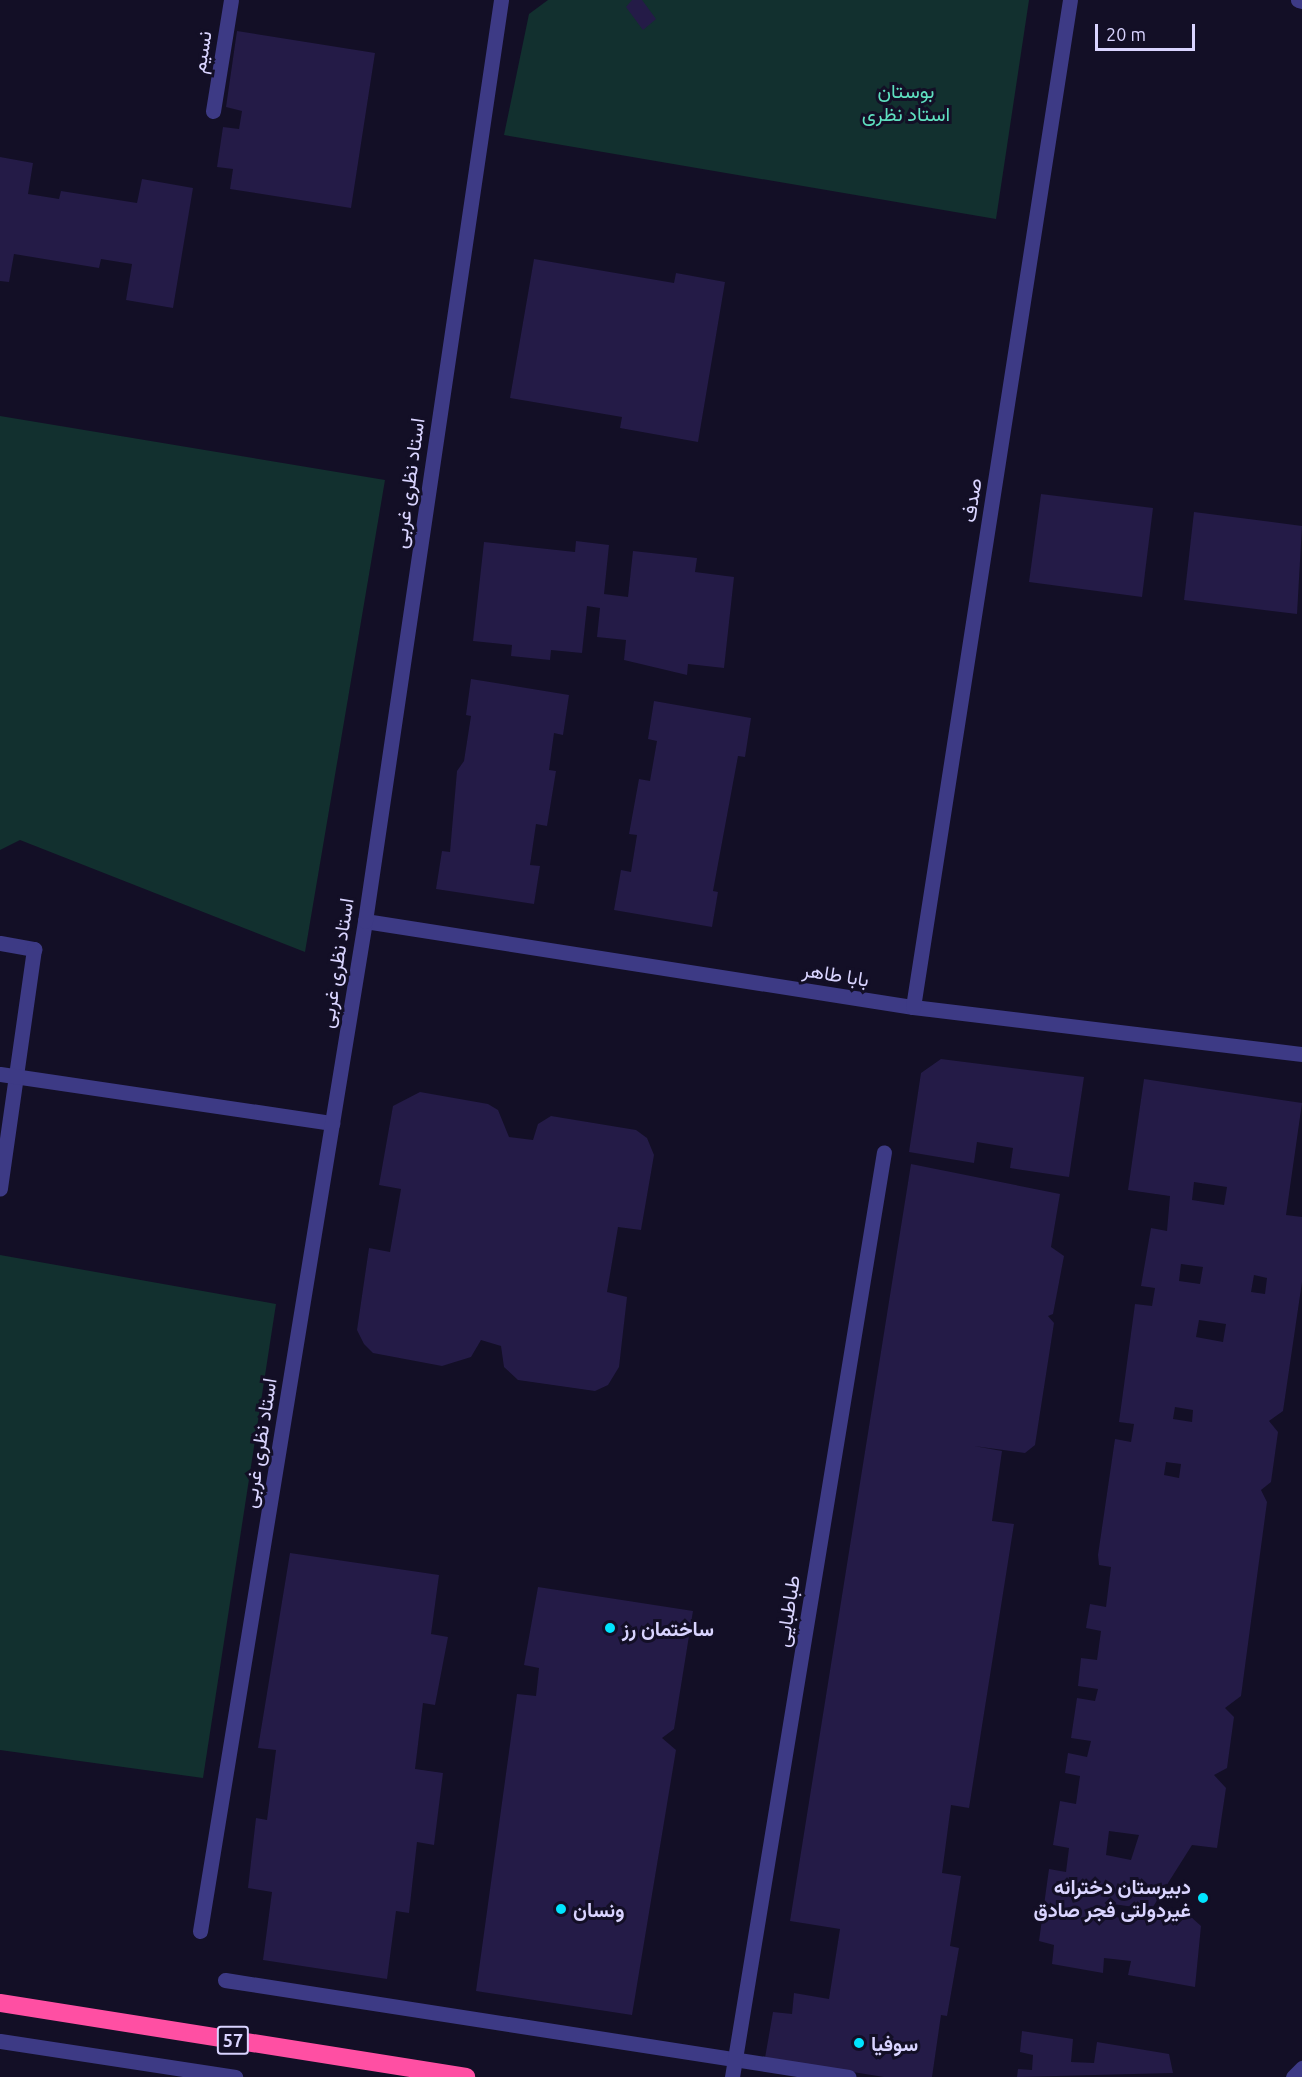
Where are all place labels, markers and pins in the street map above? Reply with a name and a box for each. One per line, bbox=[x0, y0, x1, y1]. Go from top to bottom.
place label: ساختمان رز bbox=[622, 1616, 714, 1640]
marker: ساختمان رز bbox=[603, 1621, 617, 1635]
place label: دبیرستان دخترانه غیردولتی فجر صادق bbox=[1033, 1874, 1191, 1921]
marker: دبیرستان دخترانه غیردولتی فجر صادق bbox=[1196, 1891, 1210, 1905]
place label: ونسان bbox=[573, 1897, 624, 1921]
marker: ونسان bbox=[554, 1902, 568, 1916]
place label: سوفیا bbox=[871, 2031, 918, 2055]
marker: سوفیا bbox=[852, 2036, 866, 2050]

